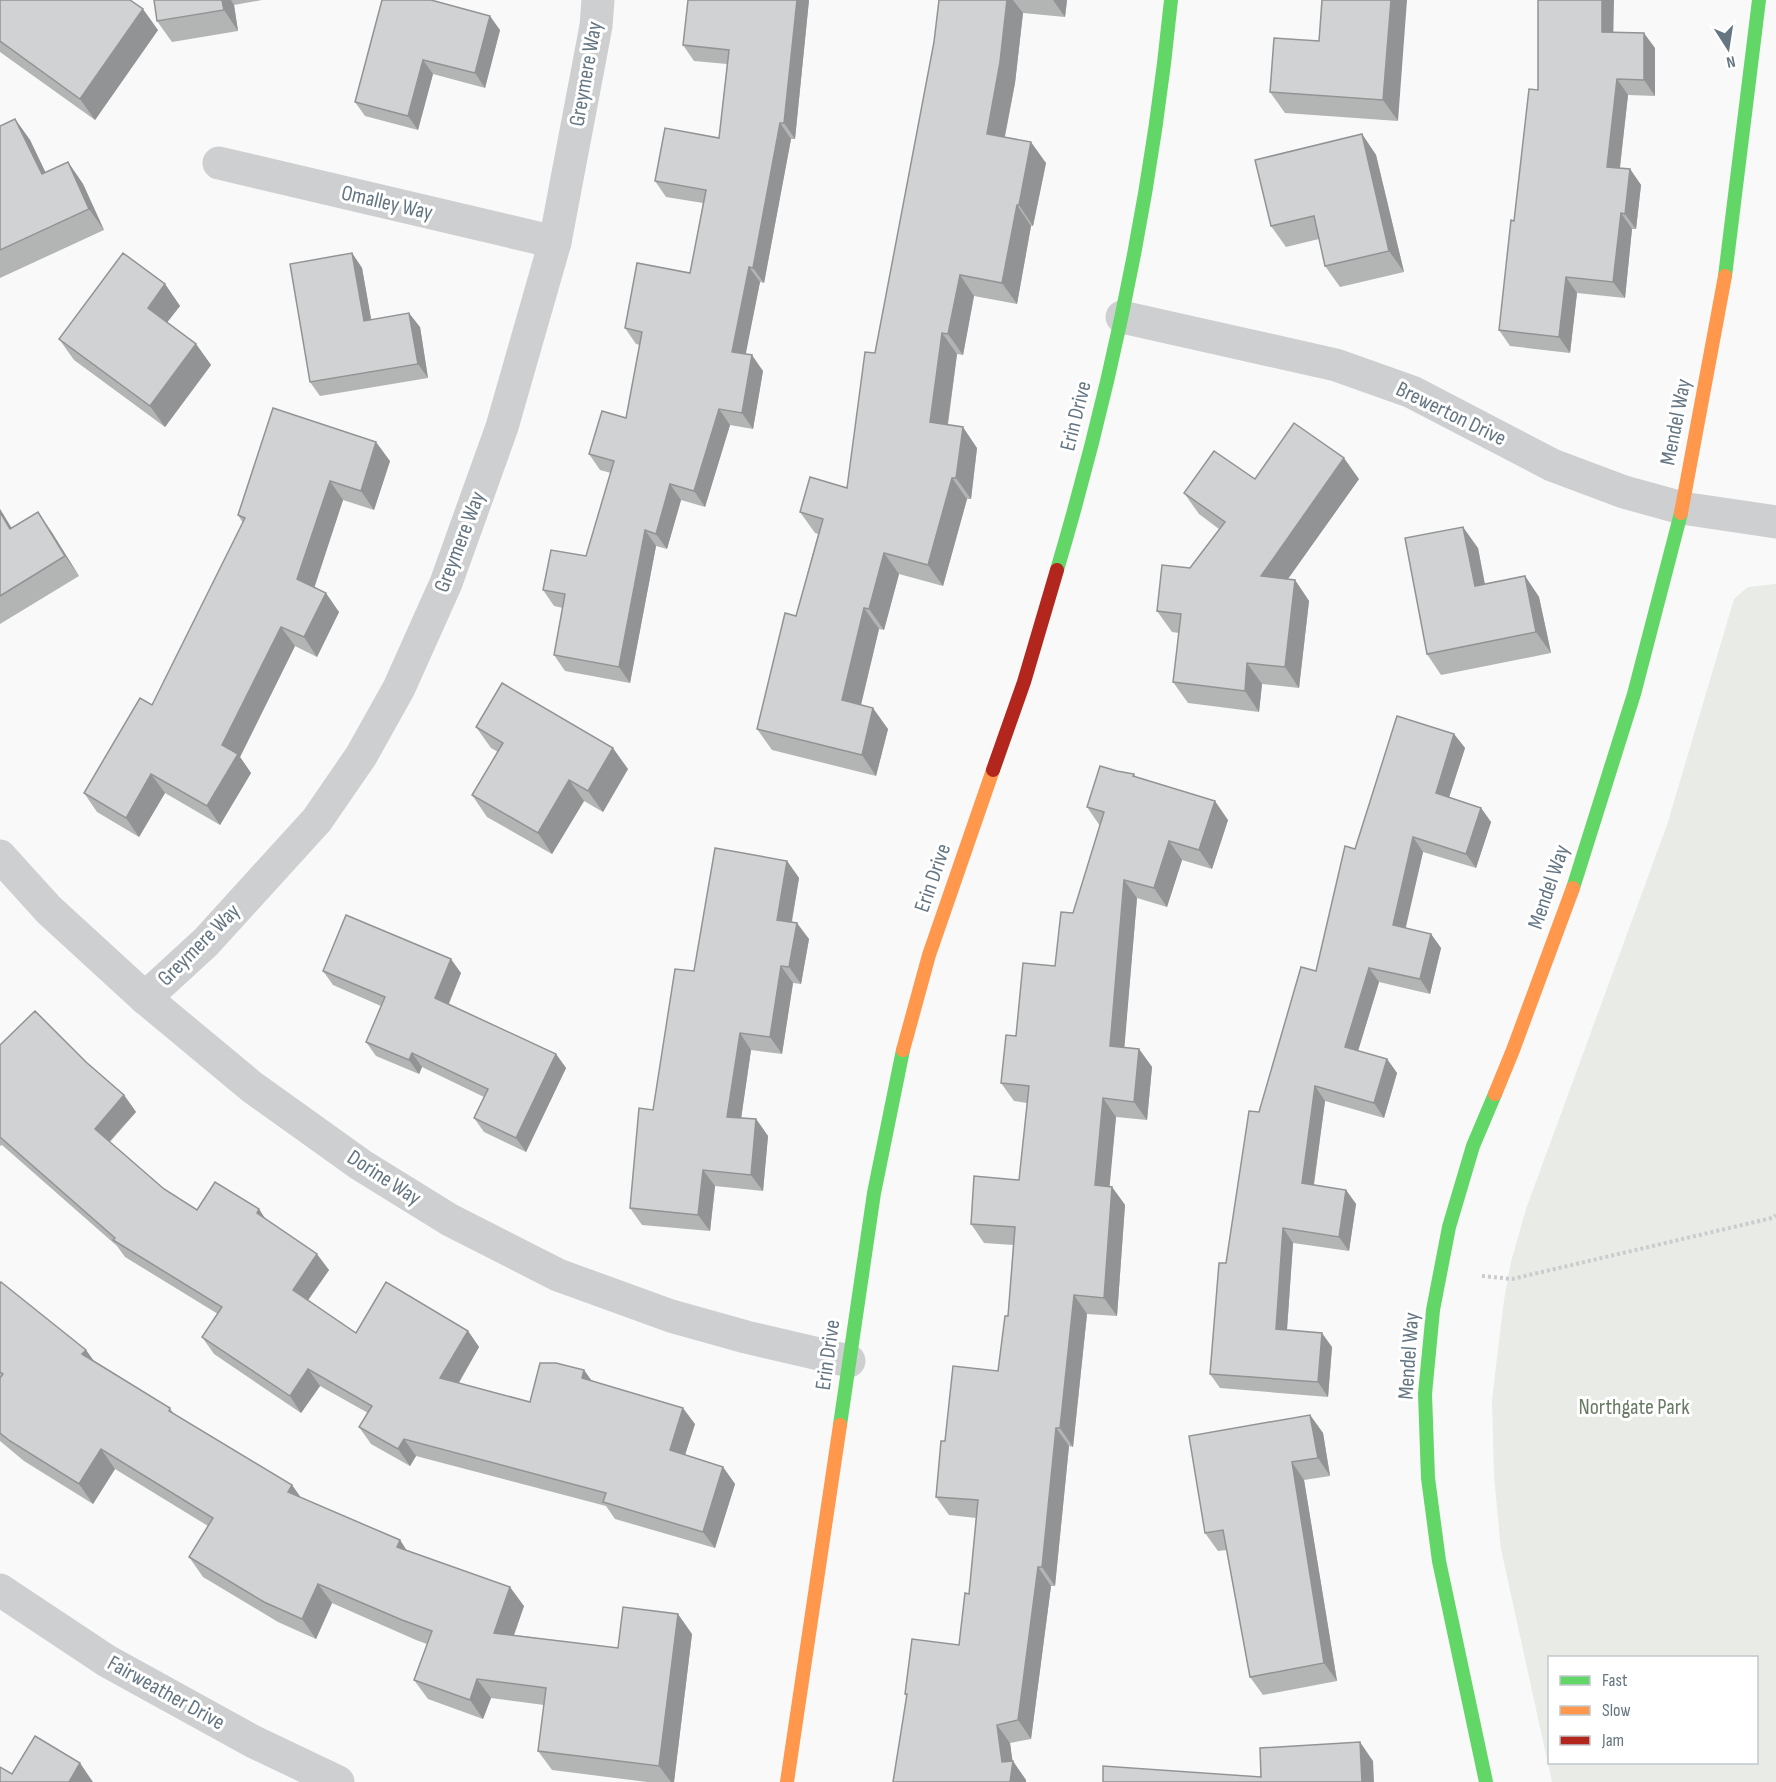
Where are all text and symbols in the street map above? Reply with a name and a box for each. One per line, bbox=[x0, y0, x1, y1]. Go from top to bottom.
north arrow bbox=[1698, 18, 1758, 78]
street label: Greymere Way bbox=[564, 19, 609, 129]
text: N bbox=[1725, 51, 1737, 71]
street label: Omalley Way bbox=[339, 179, 436, 227]
street label: Brewerton Drive bbox=[1392, 376, 1510, 452]
street label: Mendel Way bbox=[1654, 376, 1698, 468]
street label: Erin Drive bbox=[1054, 378, 1098, 454]
street label: Greymere Way bbox=[428, 487, 492, 596]
street label: Erin Drive bbox=[909, 840, 957, 916]
street label: Mendel Way bbox=[1522, 841, 1576, 933]
street label: Greymere Way bbox=[152, 898, 246, 992]
street label: Dorine Way bbox=[342, 1144, 426, 1212]
street label: Mendel Way bbox=[1392, 1311, 1426, 1401]
street label: Erin Drive bbox=[810, 1318, 846, 1392]
park label: Northgate Park bbox=[1578, 1394, 1690, 1421]
street label: Fairweather Drive bbox=[103, 1650, 229, 1736]
legend bbox=[1548, 1656, 1758, 1764]
text: Fast bbox=[1602, 1670, 1628, 1691]
text: Slow bbox=[1602, 1700, 1631, 1721]
text: Jam bbox=[1601, 1730, 1624, 1751]

